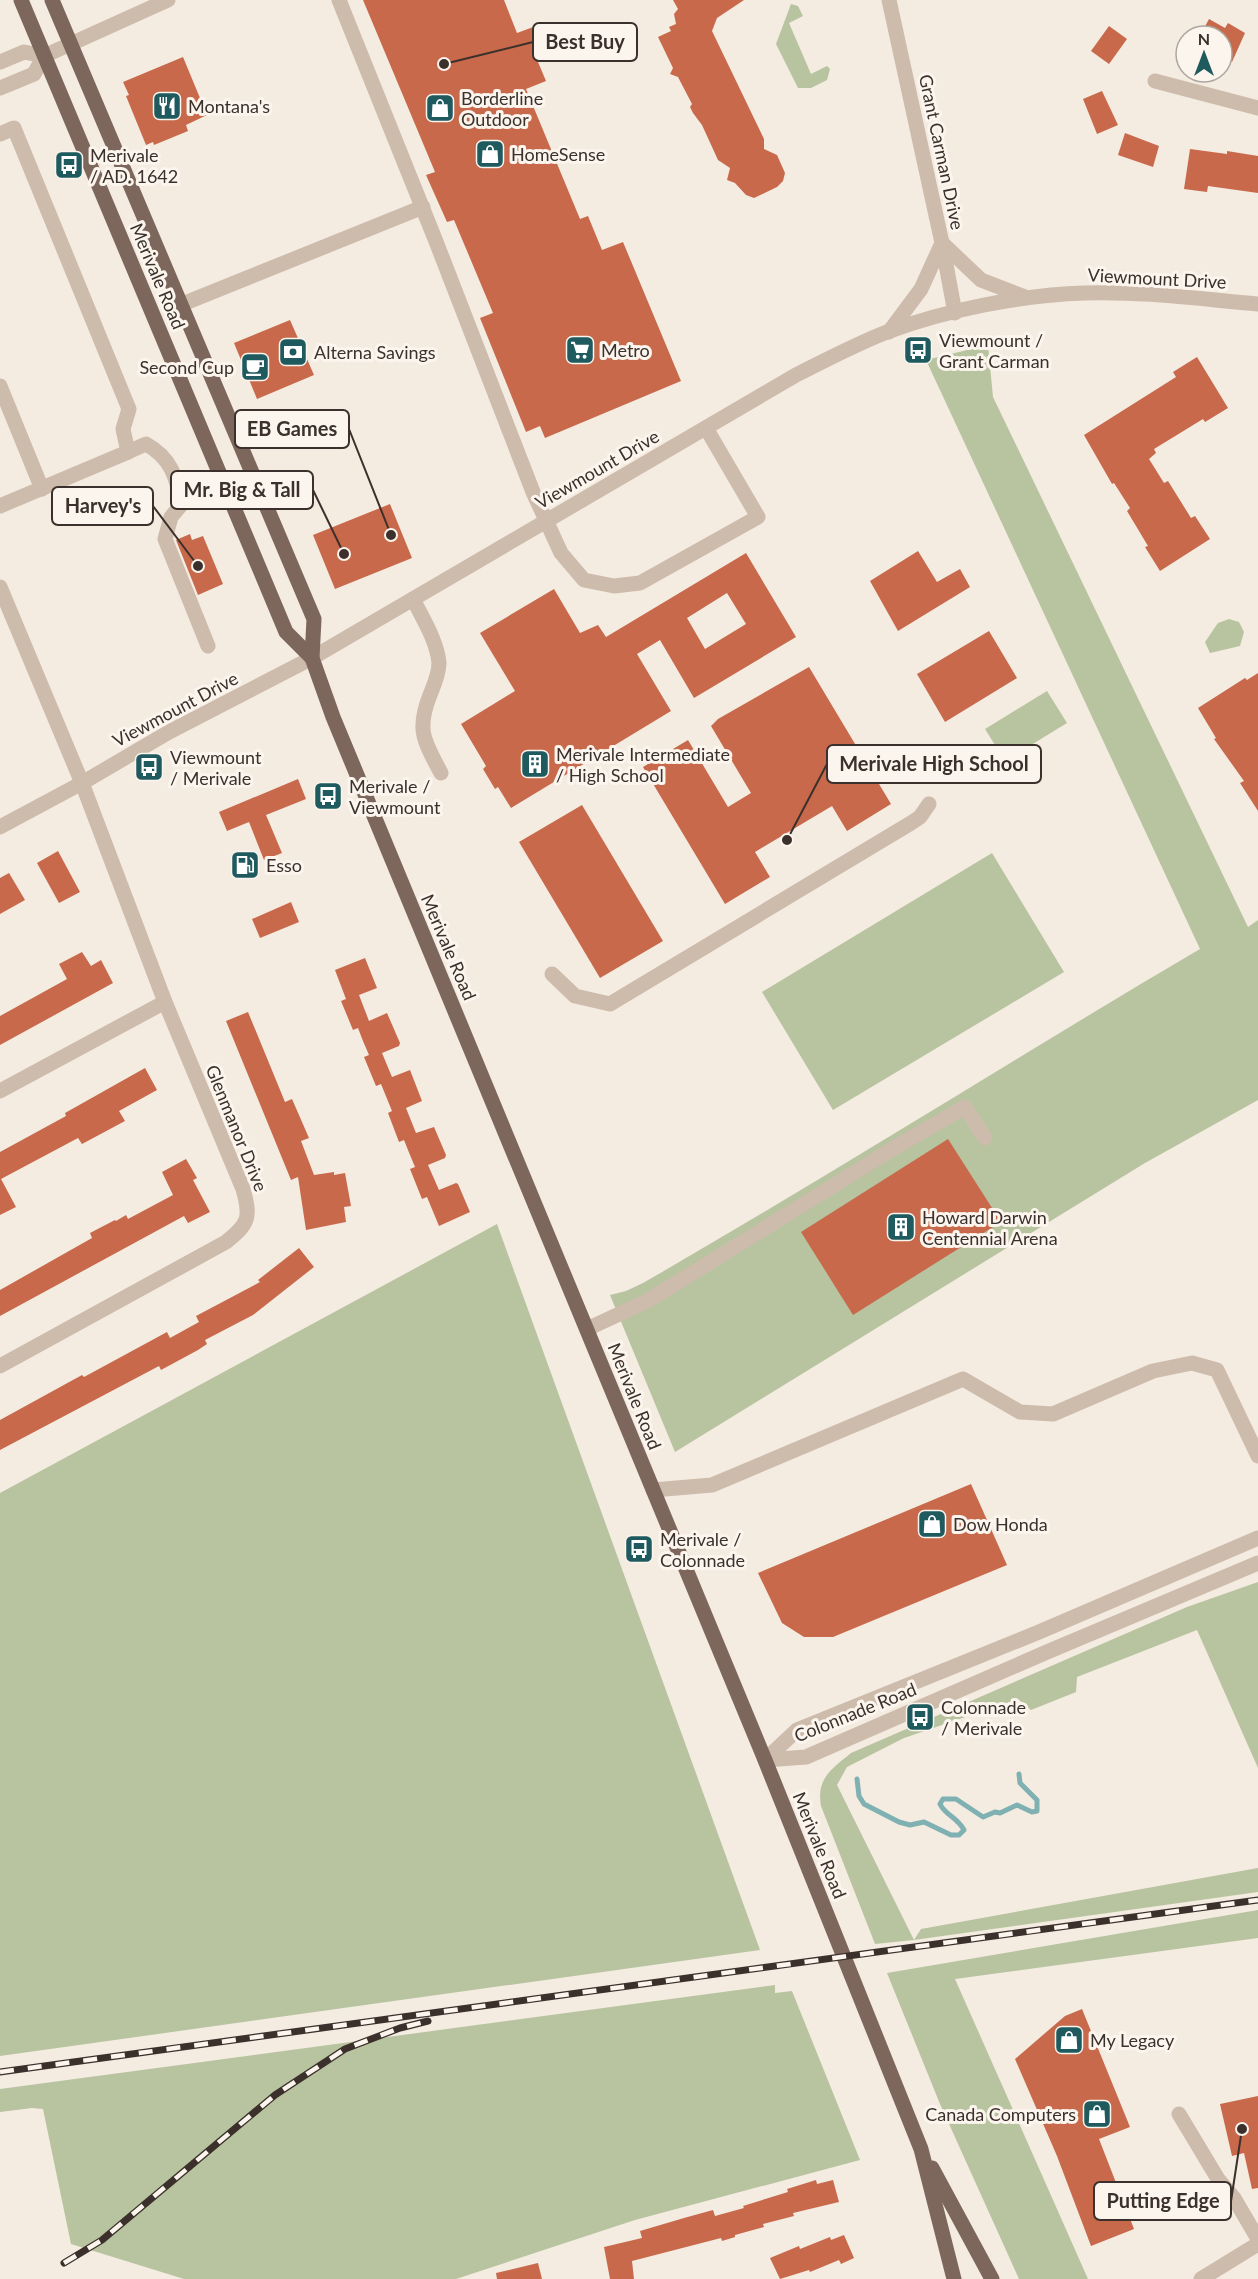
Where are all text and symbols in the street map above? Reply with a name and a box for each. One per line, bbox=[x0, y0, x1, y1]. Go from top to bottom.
callout: Best Buy bbox=[533, 23, 637, 61]
north arrow bbox=[1174, 24, 1234, 84]
text: Best Buy bbox=[545, 29, 625, 53]
text: N bbox=[1198, 29, 1210, 48]
street label: Grant Carman Drive bbox=[915, 72, 969, 232]
place label: Borderline Outdoor bbox=[461, 87, 543, 130]
restaurant icon: Montana's bbox=[151, 90, 183, 122]
shop icon: Borderline Outdoor bbox=[424, 92, 456, 124]
place label: Montana's bbox=[188, 95, 270, 117]
shop icon: HomeSense bbox=[474, 138, 506, 170]
place label: HomeSense bbox=[511, 143, 605, 165]
place label: Merivale / AD. 1642 bbox=[90, 144, 178, 187]
bus stop icon: Merivale / AD. 1642 bbox=[53, 149, 85, 181]
street label: Merivale Road bbox=[126, 220, 190, 332]
street label: Viewmount Drive bbox=[1087, 263, 1227, 293]
place label: Viewmount / Grant Carman bbox=[939, 329, 1050, 372]
supermarket icon: Metro bbox=[564, 334, 596, 366]
bus stop icon: Viewmount / Grant Carman bbox=[902, 334, 934, 366]
bank icon: Alterna Savings bbox=[277, 336, 309, 368]
place label: Metro bbox=[601, 339, 650, 361]
place label: Alterna Savings bbox=[314, 341, 436, 363]
cafe icon: Second Cup bbox=[239, 351, 271, 383]
place label: Second Cup bbox=[139, 356, 234, 378]
callout: EB Games bbox=[235, 410, 349, 448]
text: EB Games bbox=[247, 416, 337, 440]
street label: Viewmount Drive bbox=[531, 425, 663, 513]
callout: Mr. Big & Tall bbox=[171, 471, 313, 509]
text: Mr. Big & Tall bbox=[183, 477, 301, 501]
callout: Harvey's bbox=[52, 487, 153, 525]
text: Harvey's bbox=[65, 493, 142, 517]
street label: Viewmount Drive bbox=[108, 667, 242, 751]
place label: Merivale Intermediate / High School bbox=[556, 743, 730, 786]
callout: Merivale High School bbox=[827, 745, 1041, 783]
place label: Viewmount / Merivale bbox=[170, 746, 262, 789]
building icon: Merivale Intermediate / High School bbox=[519, 748, 551, 780]
bus stop icon: Viewmount / Merivale bbox=[133, 751, 165, 783]
text: Merivale High School bbox=[839, 751, 1029, 775]
place label: Merivale / Viewmount bbox=[349, 775, 441, 818]
bus stop icon: Merivale / Viewmount bbox=[312, 780, 344, 812]
fuel station icon: Esso bbox=[229, 849, 261, 881]
place label: Esso bbox=[266, 854, 302, 876]
street label: Merivale Road bbox=[417, 891, 481, 1003]
street label: Glenmanor Drive bbox=[202, 1061, 272, 1195]
place label: Howard Darwin Centennial Arena bbox=[922, 1206, 1058, 1249]
building icon: Howard Darwin Centennial Arena bbox=[885, 1211, 917, 1243]
street label: Merivale Road bbox=[604, 1339, 666, 1453]
shop icon: Dow Honda bbox=[916, 1508, 948, 1540]
place label: Dow Honda bbox=[953, 1513, 1048, 1535]
place label: Merivale / Colonnade bbox=[660, 1528, 745, 1571]
bus stop icon: Merivale / Colonnade bbox=[623, 1533, 655, 1565]
street label: Colonnade Road bbox=[791, 1678, 919, 1746]
place label: Colonnade / Merivale bbox=[941, 1696, 1026, 1739]
bus stop icon: Colonnade / Merivale bbox=[904, 1701, 936, 1733]
street label: Merivale Road bbox=[789, 1788, 851, 1902]
shop icon: My Legacy bbox=[1053, 2024, 1085, 2056]
place label: My Legacy bbox=[1090, 2029, 1175, 2051]
shop icon: Canada Computers bbox=[1081, 2098, 1113, 2130]
place label: Canada Computers bbox=[925, 2103, 1076, 2125]
callout: Putting Edge bbox=[1094, 2182, 1231, 2220]
text: Putting Edge bbox=[1106, 2188, 1220, 2212]

